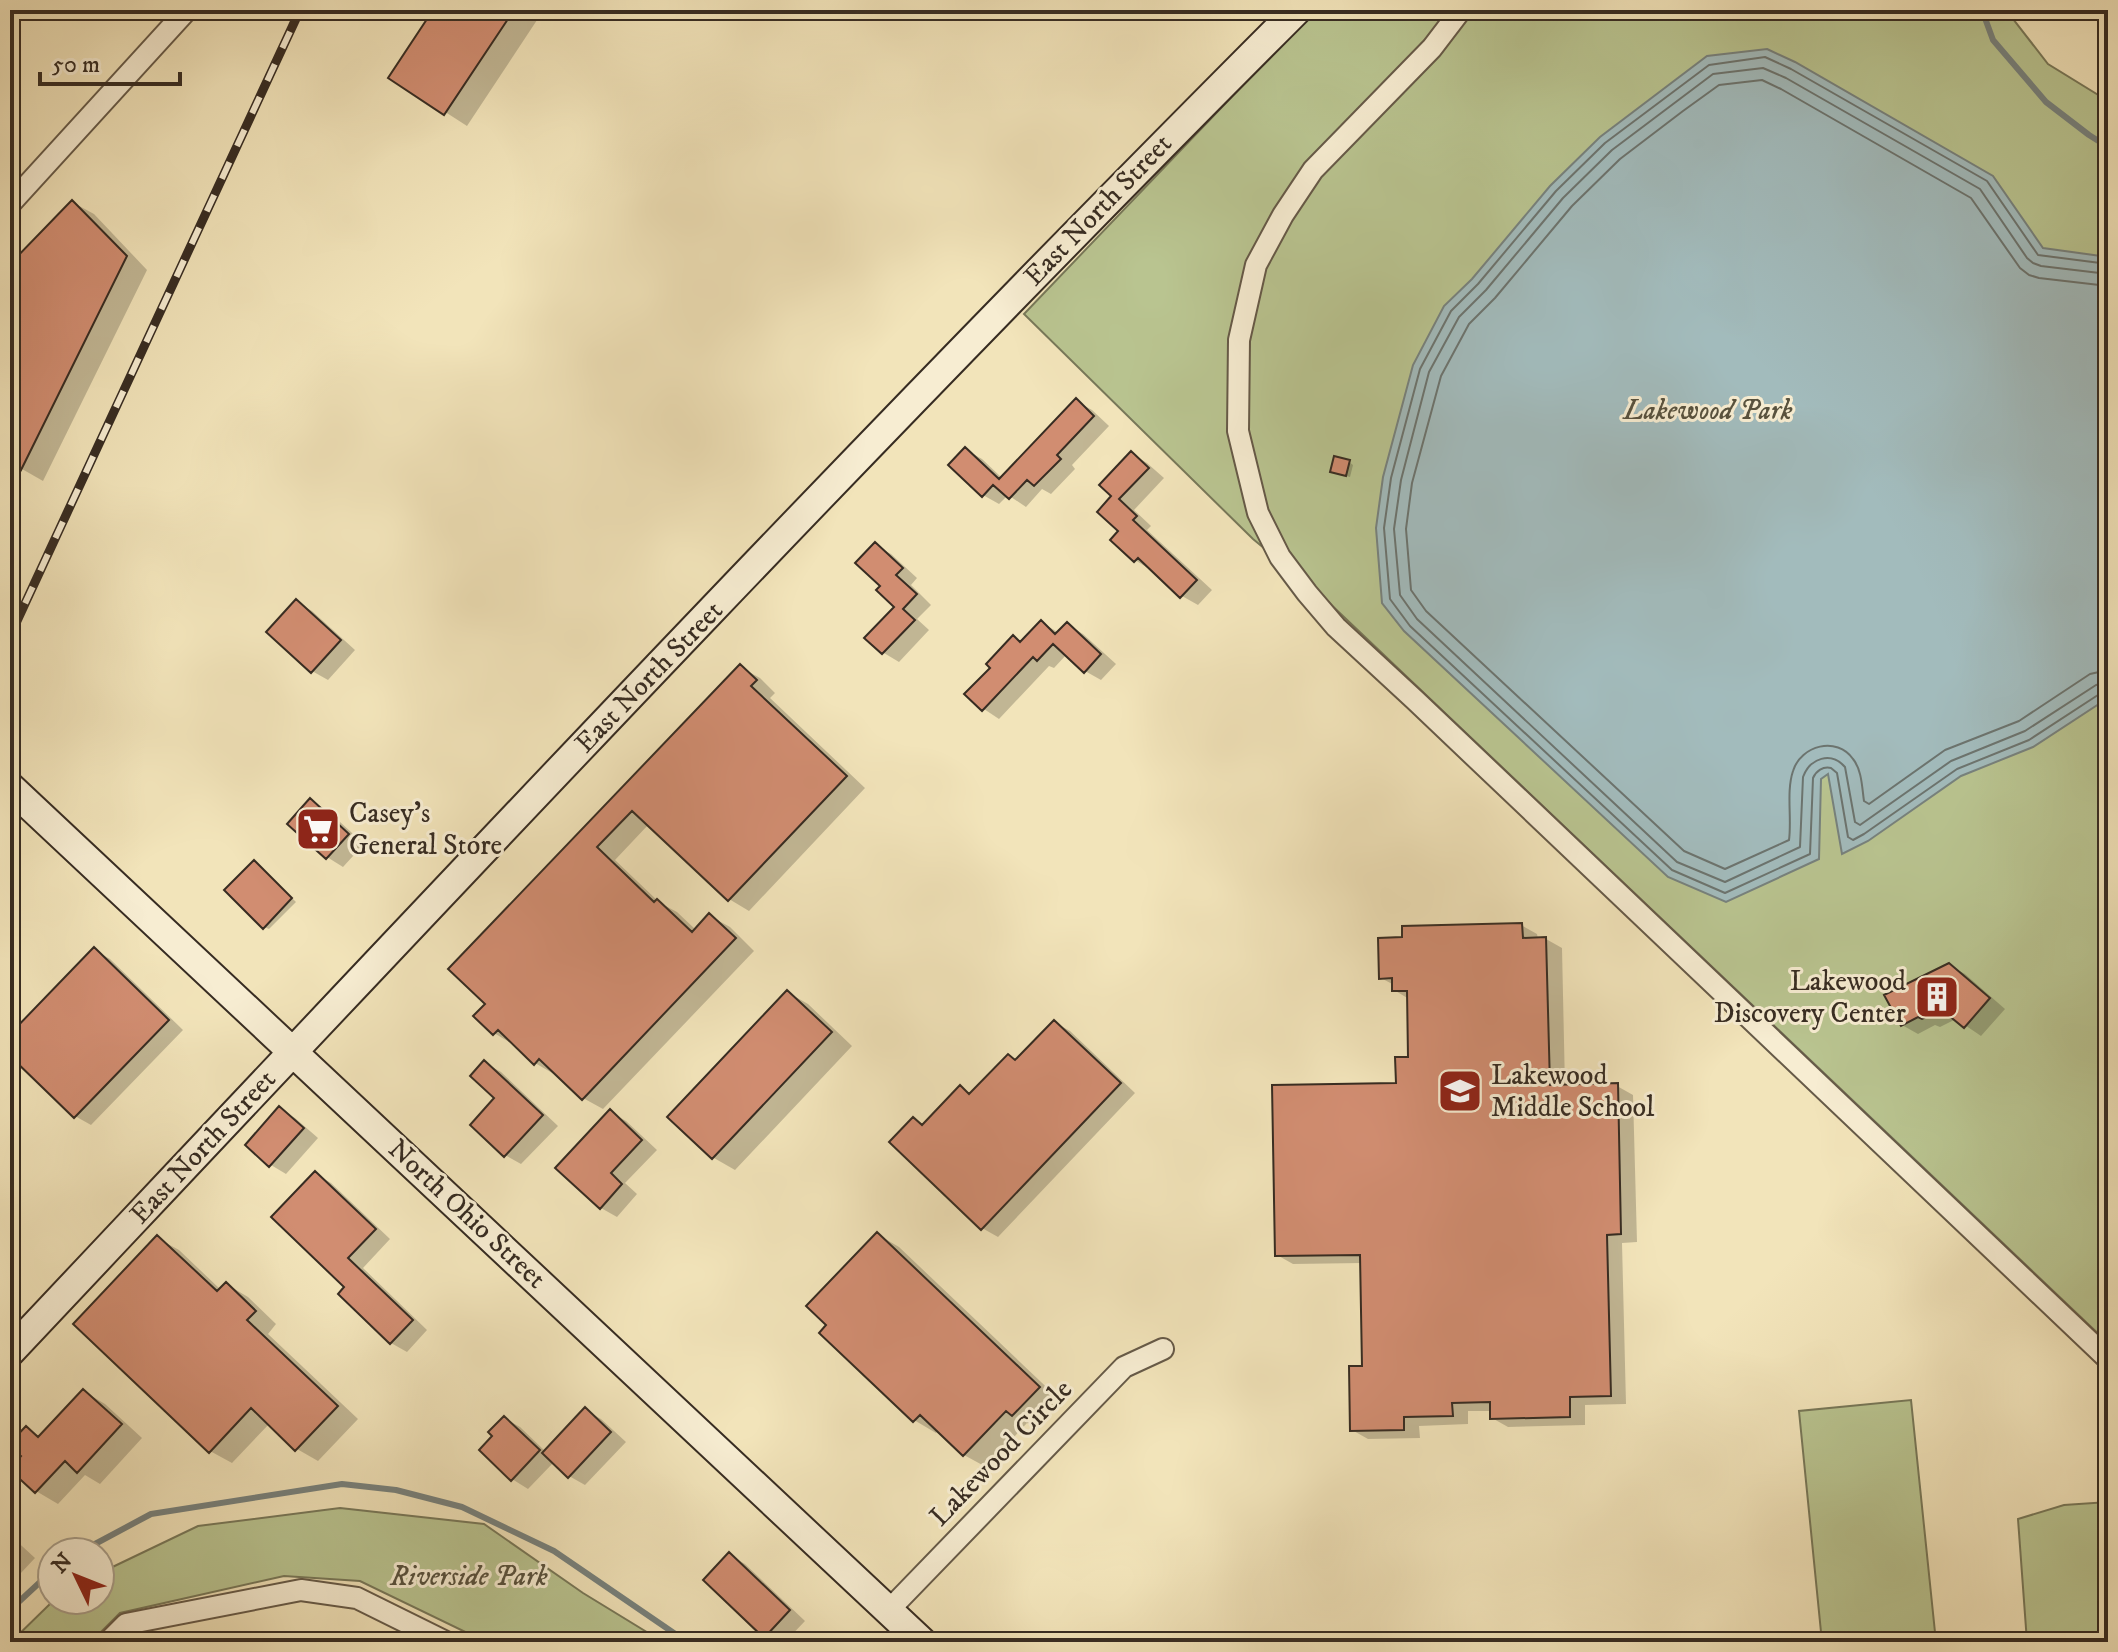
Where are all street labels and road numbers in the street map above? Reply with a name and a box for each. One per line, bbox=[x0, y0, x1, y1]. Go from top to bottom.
street label: East North Street bbox=[1017, 127, 1179, 293]
street label: East North Street bbox=[568, 594, 730, 760]
street label: East North Street bbox=[123, 1063, 283, 1231]
street label: North Ohio Street bbox=[381, 1132, 553, 1296]
street label: Lakewood Circle bbox=[922, 1372, 1080, 1534]

